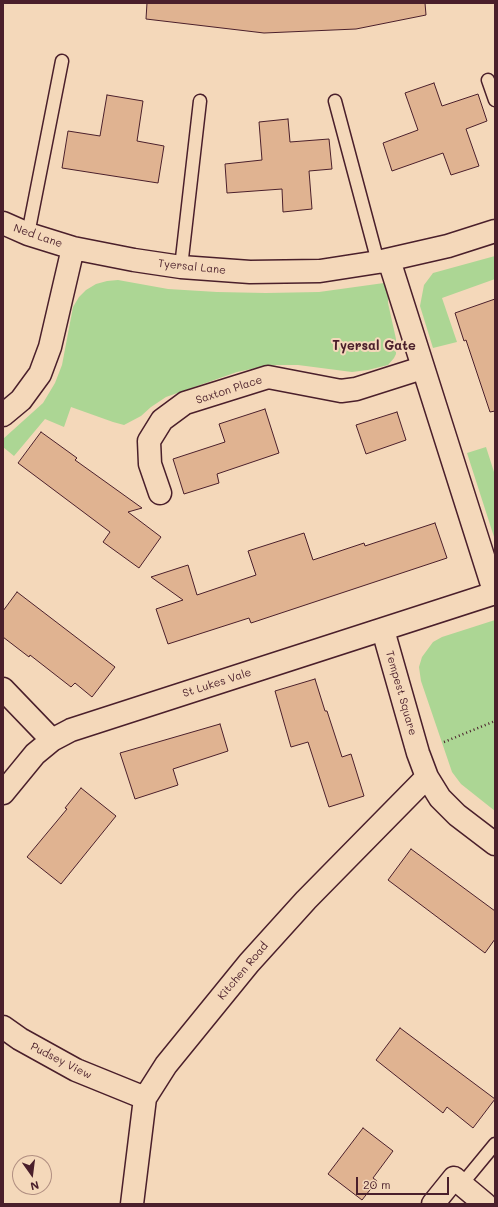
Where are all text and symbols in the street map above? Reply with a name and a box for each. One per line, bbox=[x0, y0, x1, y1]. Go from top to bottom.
street label: Ned Lane bbox=[12, 221, 64, 251]
street label: Tyersal Lane bbox=[157, 257, 227, 277]
district label: Tyersal Gate bbox=[332, 338, 416, 354]
street label: Saxton Place bbox=[194, 373, 264, 407]
street label: Tempest Square bbox=[383, 649, 419, 737]
street label: St Lukes Vale bbox=[181, 666, 253, 700]
street label: Kitchen Road bbox=[215, 939, 271, 1003]
street label: Pudsey View bbox=[28, 1040, 94, 1082]
north arrow bbox=[12, 1155, 52, 1195]
scale bar bbox=[358, 1169, 451, 1195]
text: 20 m bbox=[363, 1176, 391, 1192]
text: N bbox=[29, 1178, 41, 1194]

